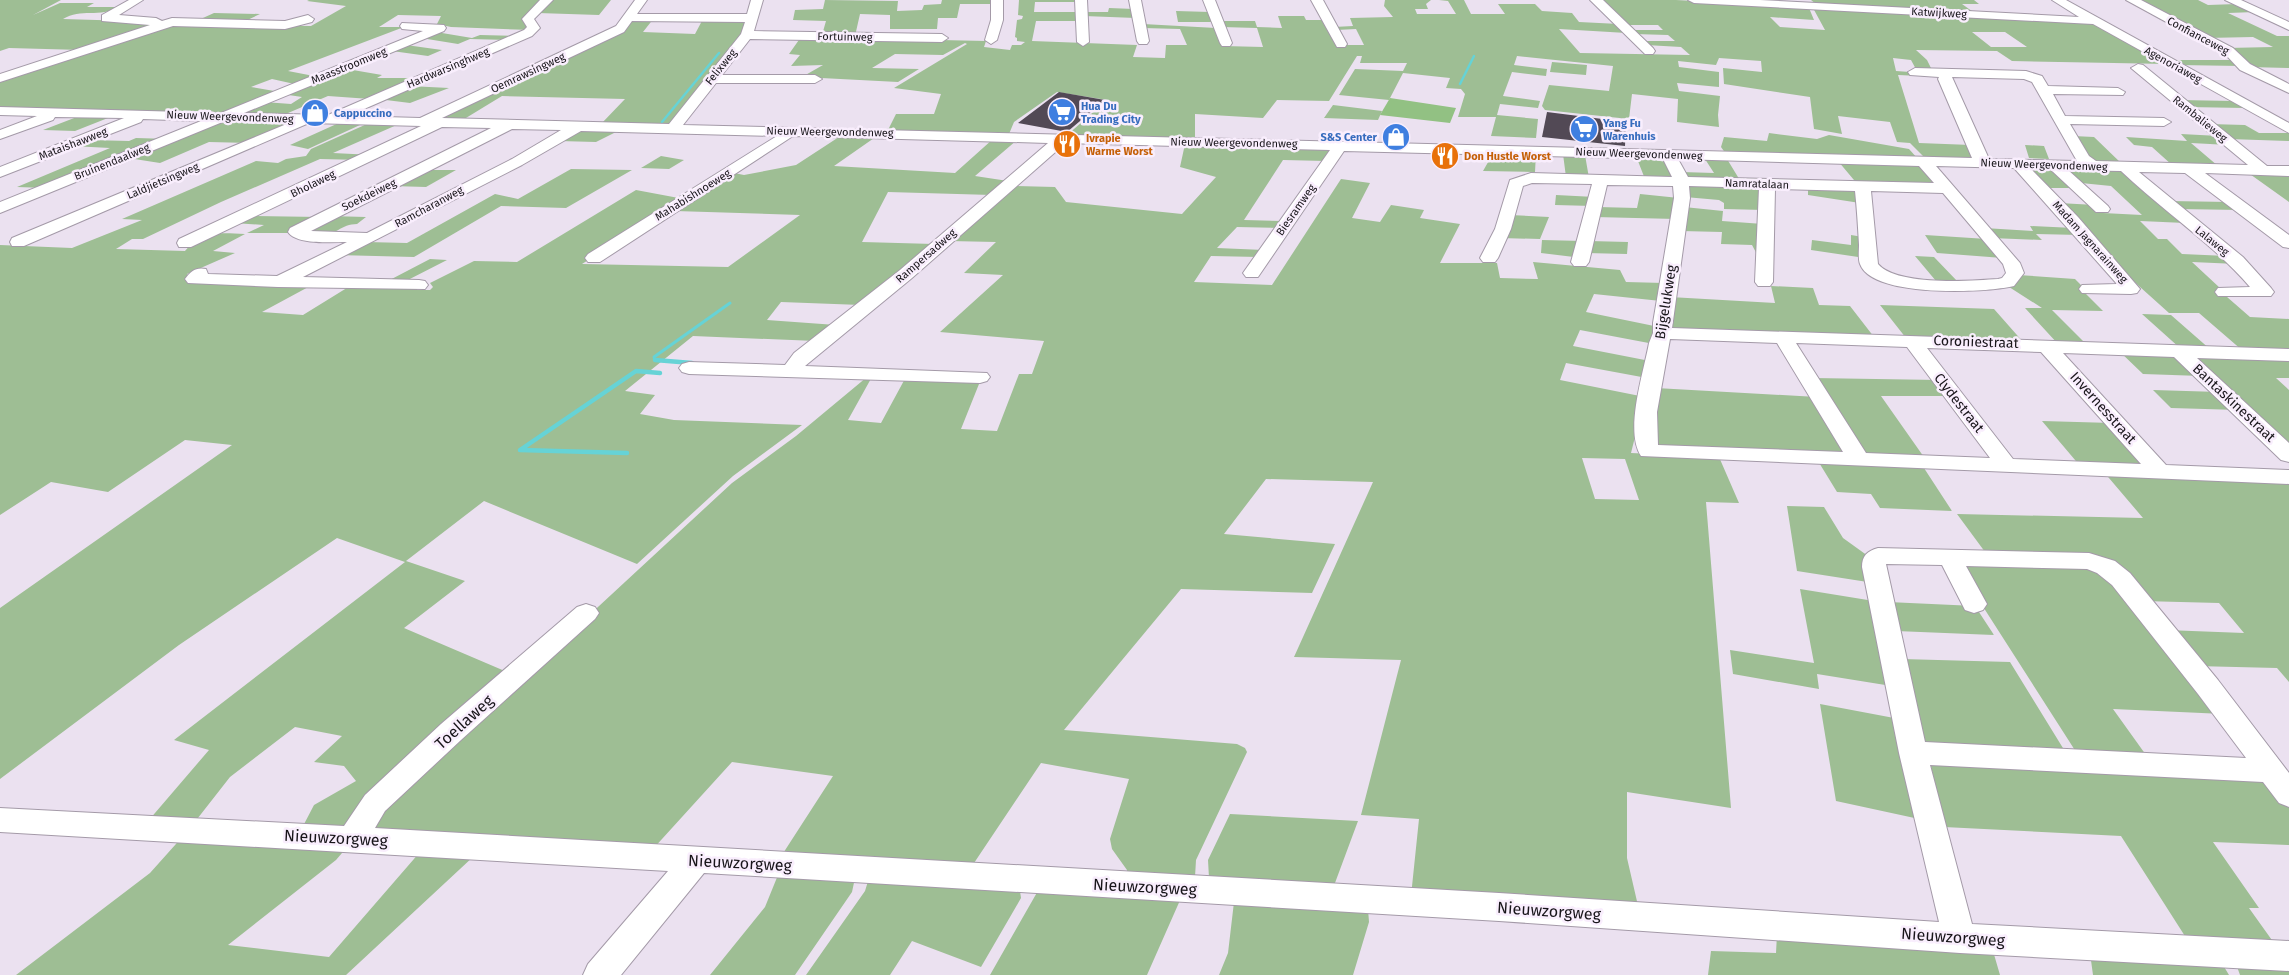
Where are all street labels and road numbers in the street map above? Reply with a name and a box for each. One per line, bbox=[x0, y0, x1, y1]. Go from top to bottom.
street label: Katwijkweg bbox=[1911, 5, 1967, 21]
street label: Confianceweg bbox=[2165, 14, 2231, 58]
street label: Fortuinweg bbox=[817, 30, 873, 44]
street label: Agenoriaweg bbox=[2142, 44, 2204, 86]
street label: Maasstroomweg bbox=[309, 45, 389, 87]
street label: Hardwarsinghweg bbox=[405, 45, 491, 91]
street label: Felixweg bbox=[703, 46, 740, 88]
street label: Oemrawsingweg bbox=[489, 50, 568, 96]
street label: Rambalieweg bbox=[2170, 93, 2230, 145]
street label: Nieuw Weergevondenweg bbox=[166, 108, 294, 126]
street label: Nieuw Weergevondenweg bbox=[766, 124, 894, 140]
street label: Mataishawweg bbox=[37, 125, 109, 163]
street label: Nieuw Weergevondenweg bbox=[1170, 135, 1298, 151]
street label: Bruinendaalweg bbox=[72, 141, 152, 183]
street label: Nieuw Weergevondenweg bbox=[1575, 145, 1703, 163]
street label: Nieuw Weergevondenweg bbox=[1980, 156, 2108, 174]
street label: Laldjietsingweg bbox=[125, 160, 201, 202]
street label: Mahabishnoeweg bbox=[653, 166, 733, 223]
street label: Bholaweg bbox=[288, 167, 338, 200]
street label: Soekdeiweg bbox=[340, 176, 399, 214]
street label: Namratalaan bbox=[1725, 176, 1789, 192]
street label: Biesramweg bbox=[1274, 182, 1319, 238]
street label: Ramcharanweg bbox=[393, 183, 466, 230]
street label: Madam Jagnarainweg bbox=[2050, 198, 2130, 286]
street label: Lalaweg bbox=[2192, 223, 2232, 259]
street label: Rampersadweg bbox=[893, 226, 959, 286]
street label: Bijgelukweg bbox=[1652, 263, 1680, 341]
street label: Coroniestraat bbox=[1933, 332, 2020, 352]
street label: Bantaskinestraat bbox=[2189, 360, 2280, 446]
street label: Invernesstraat bbox=[2066, 368, 2140, 448]
street label: Clydestraat bbox=[1930, 370, 1988, 437]
street label: Toellaweg bbox=[431, 690, 498, 753]
street label: Nieuwzorgweg bbox=[284, 826, 389, 850]
street label: Nieuwzorgweg bbox=[688, 851, 793, 875]
street label: Nieuwzorgweg bbox=[1093, 875, 1198, 899]
street label: Nieuwzorgweg bbox=[1496, 898, 1602, 924]
street label: Nieuwzorgweg bbox=[1900, 924, 2006, 950]

